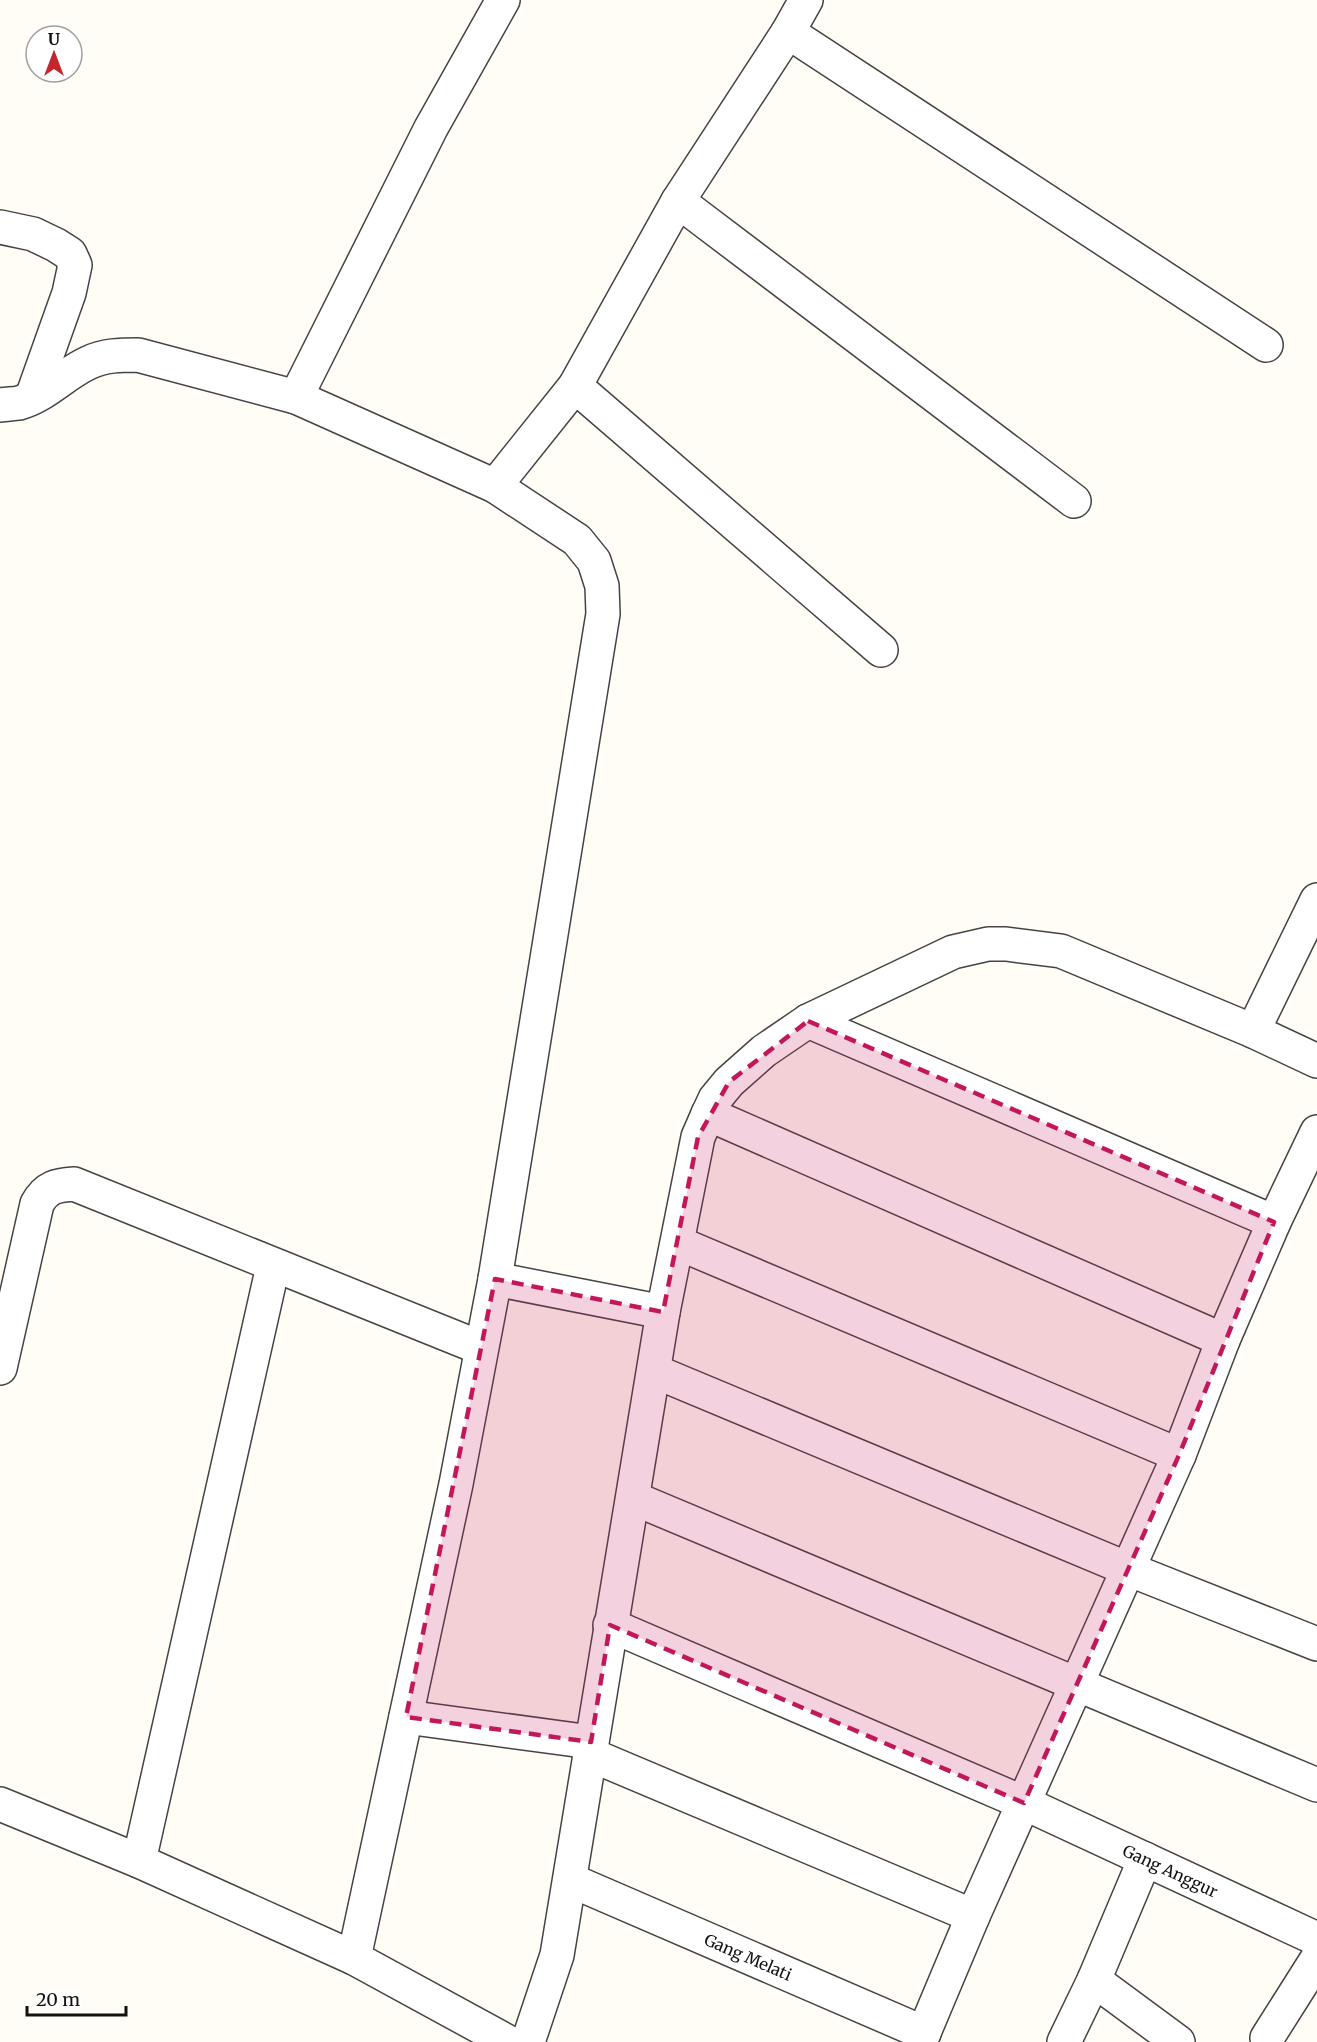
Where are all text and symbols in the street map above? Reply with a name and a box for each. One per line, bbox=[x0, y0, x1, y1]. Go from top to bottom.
north arrow bbox=[24, 24, 84, 84]
text: U bbox=[48, 29, 60, 49]
street label: Gang Anggur bbox=[1120, 1840, 1221, 1902]
street label: Gang Melati bbox=[701, 1929, 795, 1985]
scale bar bbox=[27, 1979, 126, 2017]
text: 20 m bbox=[36, 1988, 80, 2011]

